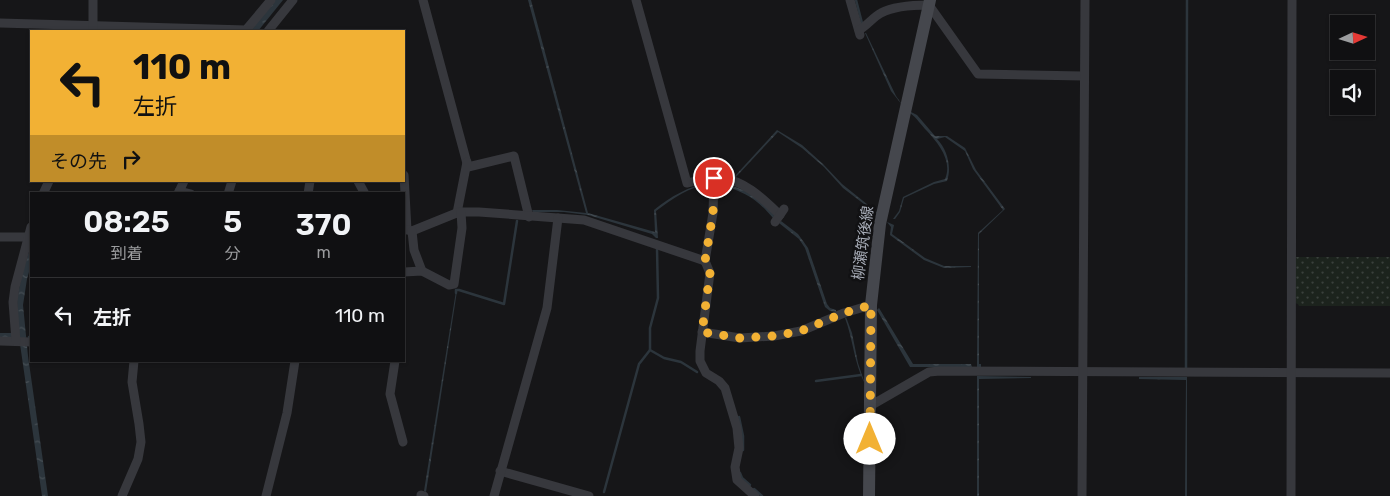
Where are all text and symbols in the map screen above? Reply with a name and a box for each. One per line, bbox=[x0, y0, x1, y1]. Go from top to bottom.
north arrow bbox=[1330, 15, 1375, 60]
map controls bbox=[1330, 15, 1375, 115]
text: 110 m bbox=[133, 46, 231, 88]
icon: left bbox=[50, 50, 115, 115]
button: sound bbox=[1330, 70, 1375, 115]
text: 左折 bbox=[133, 93, 177, 120]
icon: right bbox=[117, 145, 145, 173]
text: その先 bbox=[50, 150, 107, 173]
pin bbox=[693, 157, 735, 199]
icon: arrive bbox=[700, 164, 728, 192]
text: 08:25 bbox=[83, 204, 170, 240]
text: 5 bbox=[223, 204, 242, 240]
street label: 柳瀬筑後線 bbox=[849, 205, 877, 281]
text: 370 bbox=[296, 207, 352, 243]
text: m bbox=[316, 243, 331, 262]
text: 到着 bbox=[111, 244, 143, 263]
text: 分 bbox=[225, 244, 241, 263]
icon: left bbox=[50, 301, 78, 329]
text: 110 m bbox=[335, 304, 385, 327]
text: 左折 bbox=[93, 306, 131, 329]
position arrow bbox=[843, 412, 895, 464]

